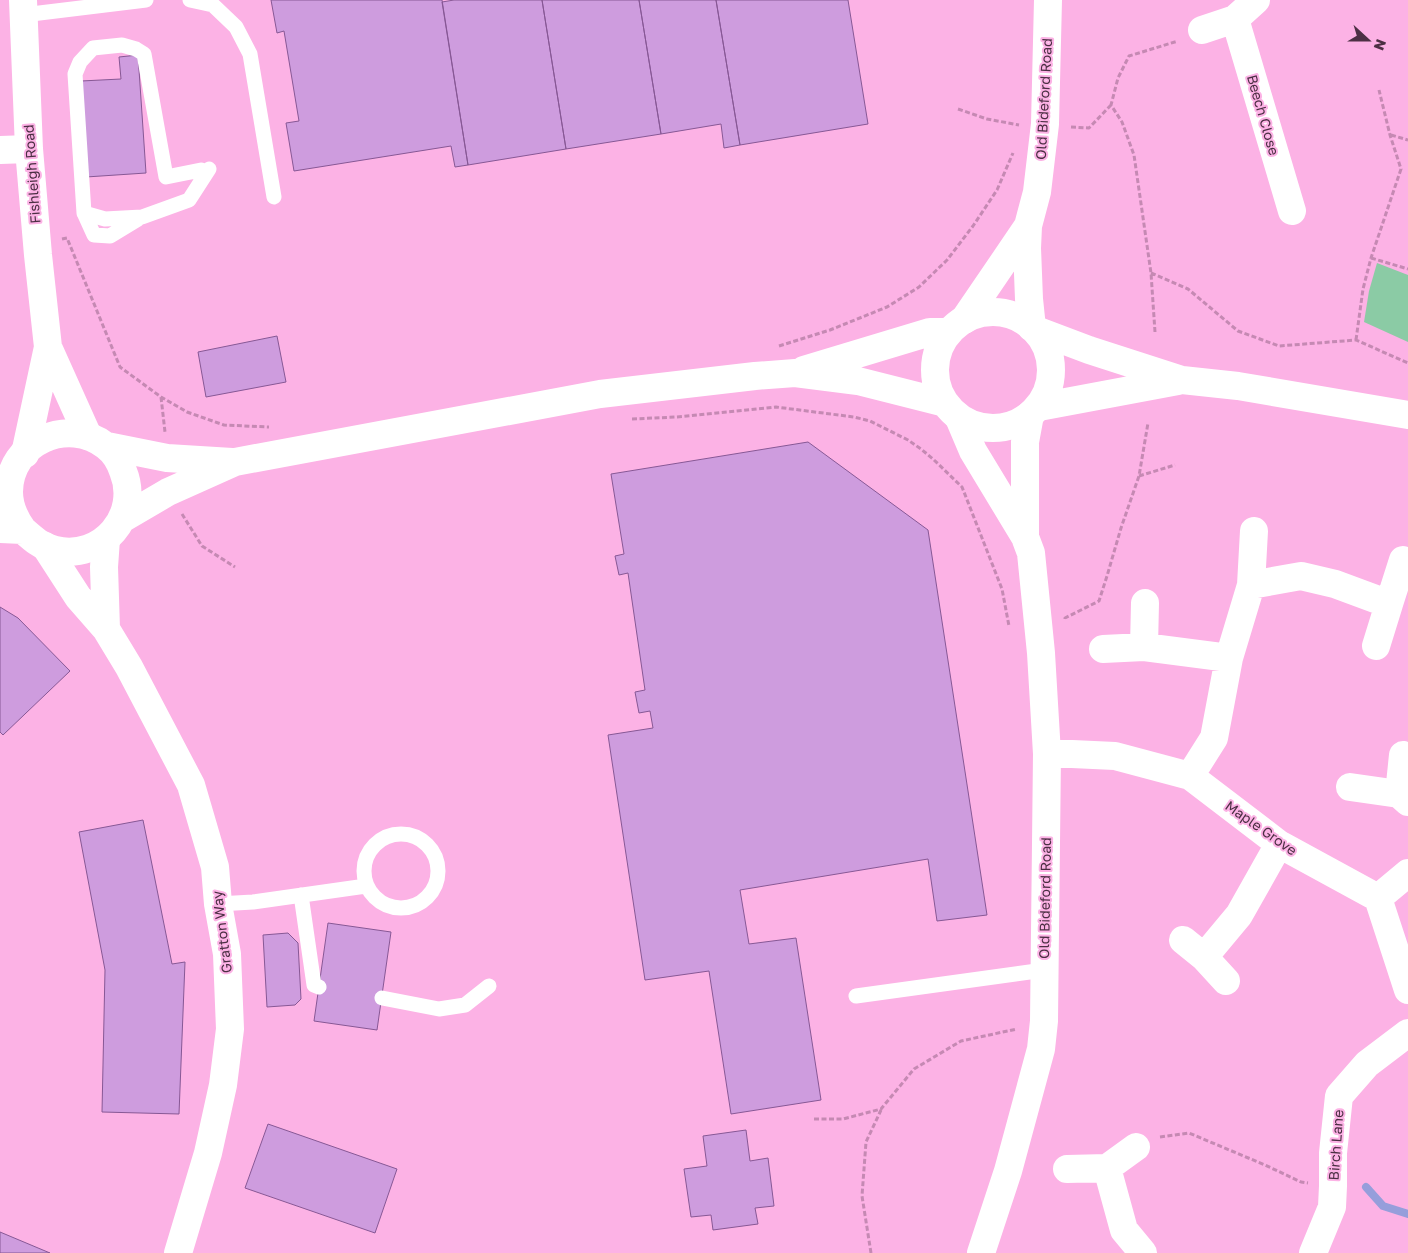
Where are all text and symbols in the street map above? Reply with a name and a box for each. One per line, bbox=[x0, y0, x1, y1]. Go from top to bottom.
north arrow bbox=[1343, 15, 1393, 65]
text: N bbox=[1371, 37, 1390, 53]
street label: Old Bideford Road bbox=[1032, 38, 1055, 160]
street label: Beech Close bbox=[1244, 73, 1283, 157]
street label: Fishleigh Road bbox=[20, 124, 43, 224]
street label: Maple Grove bbox=[1222, 797, 1300, 859]
street label: Old Bideford Road bbox=[1035, 837, 1054, 959]
street label: Gratton Way bbox=[208, 890, 235, 974]
street label: Birch Lane bbox=[1325, 1109, 1346, 1181]

